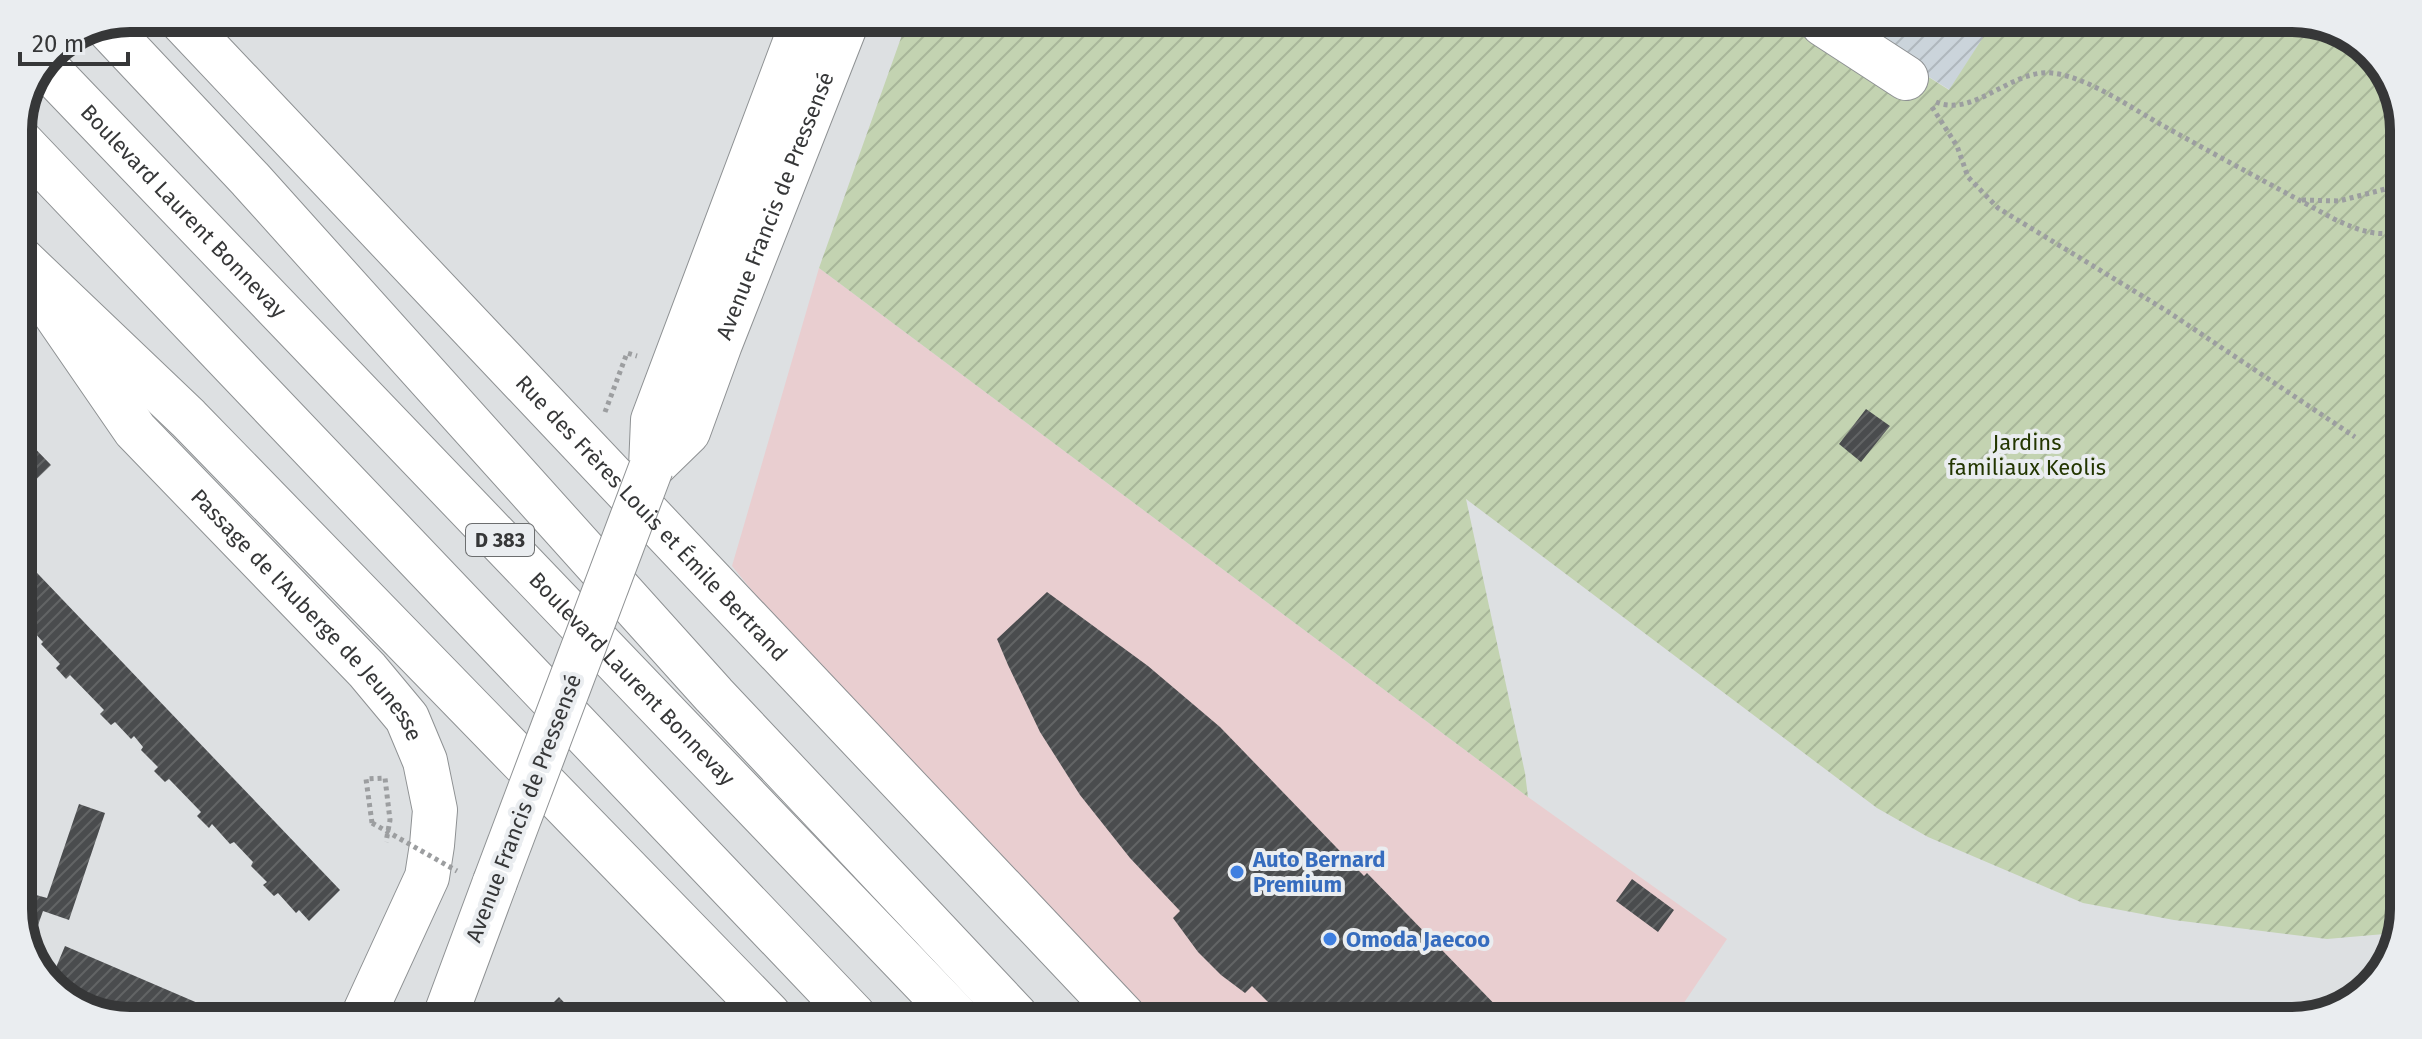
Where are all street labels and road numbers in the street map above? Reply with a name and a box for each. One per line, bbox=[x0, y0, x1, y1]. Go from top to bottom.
street label: Avenue Francis de Pressensé bbox=[710, 68, 840, 343]
street label: Boulevard Laurent Bonnevay bbox=[75, 99, 292, 324]
street label: Rue des Frères Louis et Émile Bertrand bbox=[510, 369, 793, 667]
street label: Passage de l'Auberge de Jeunesse bbox=[185, 483, 428, 745]
road number: D 383 bbox=[466, 524, 534, 556]
street label: Boulevard Laurent Bonnevay bbox=[523, 566, 741, 791]
street label: Avenue Francis de Pressensé bbox=[460, 670, 587, 946]

